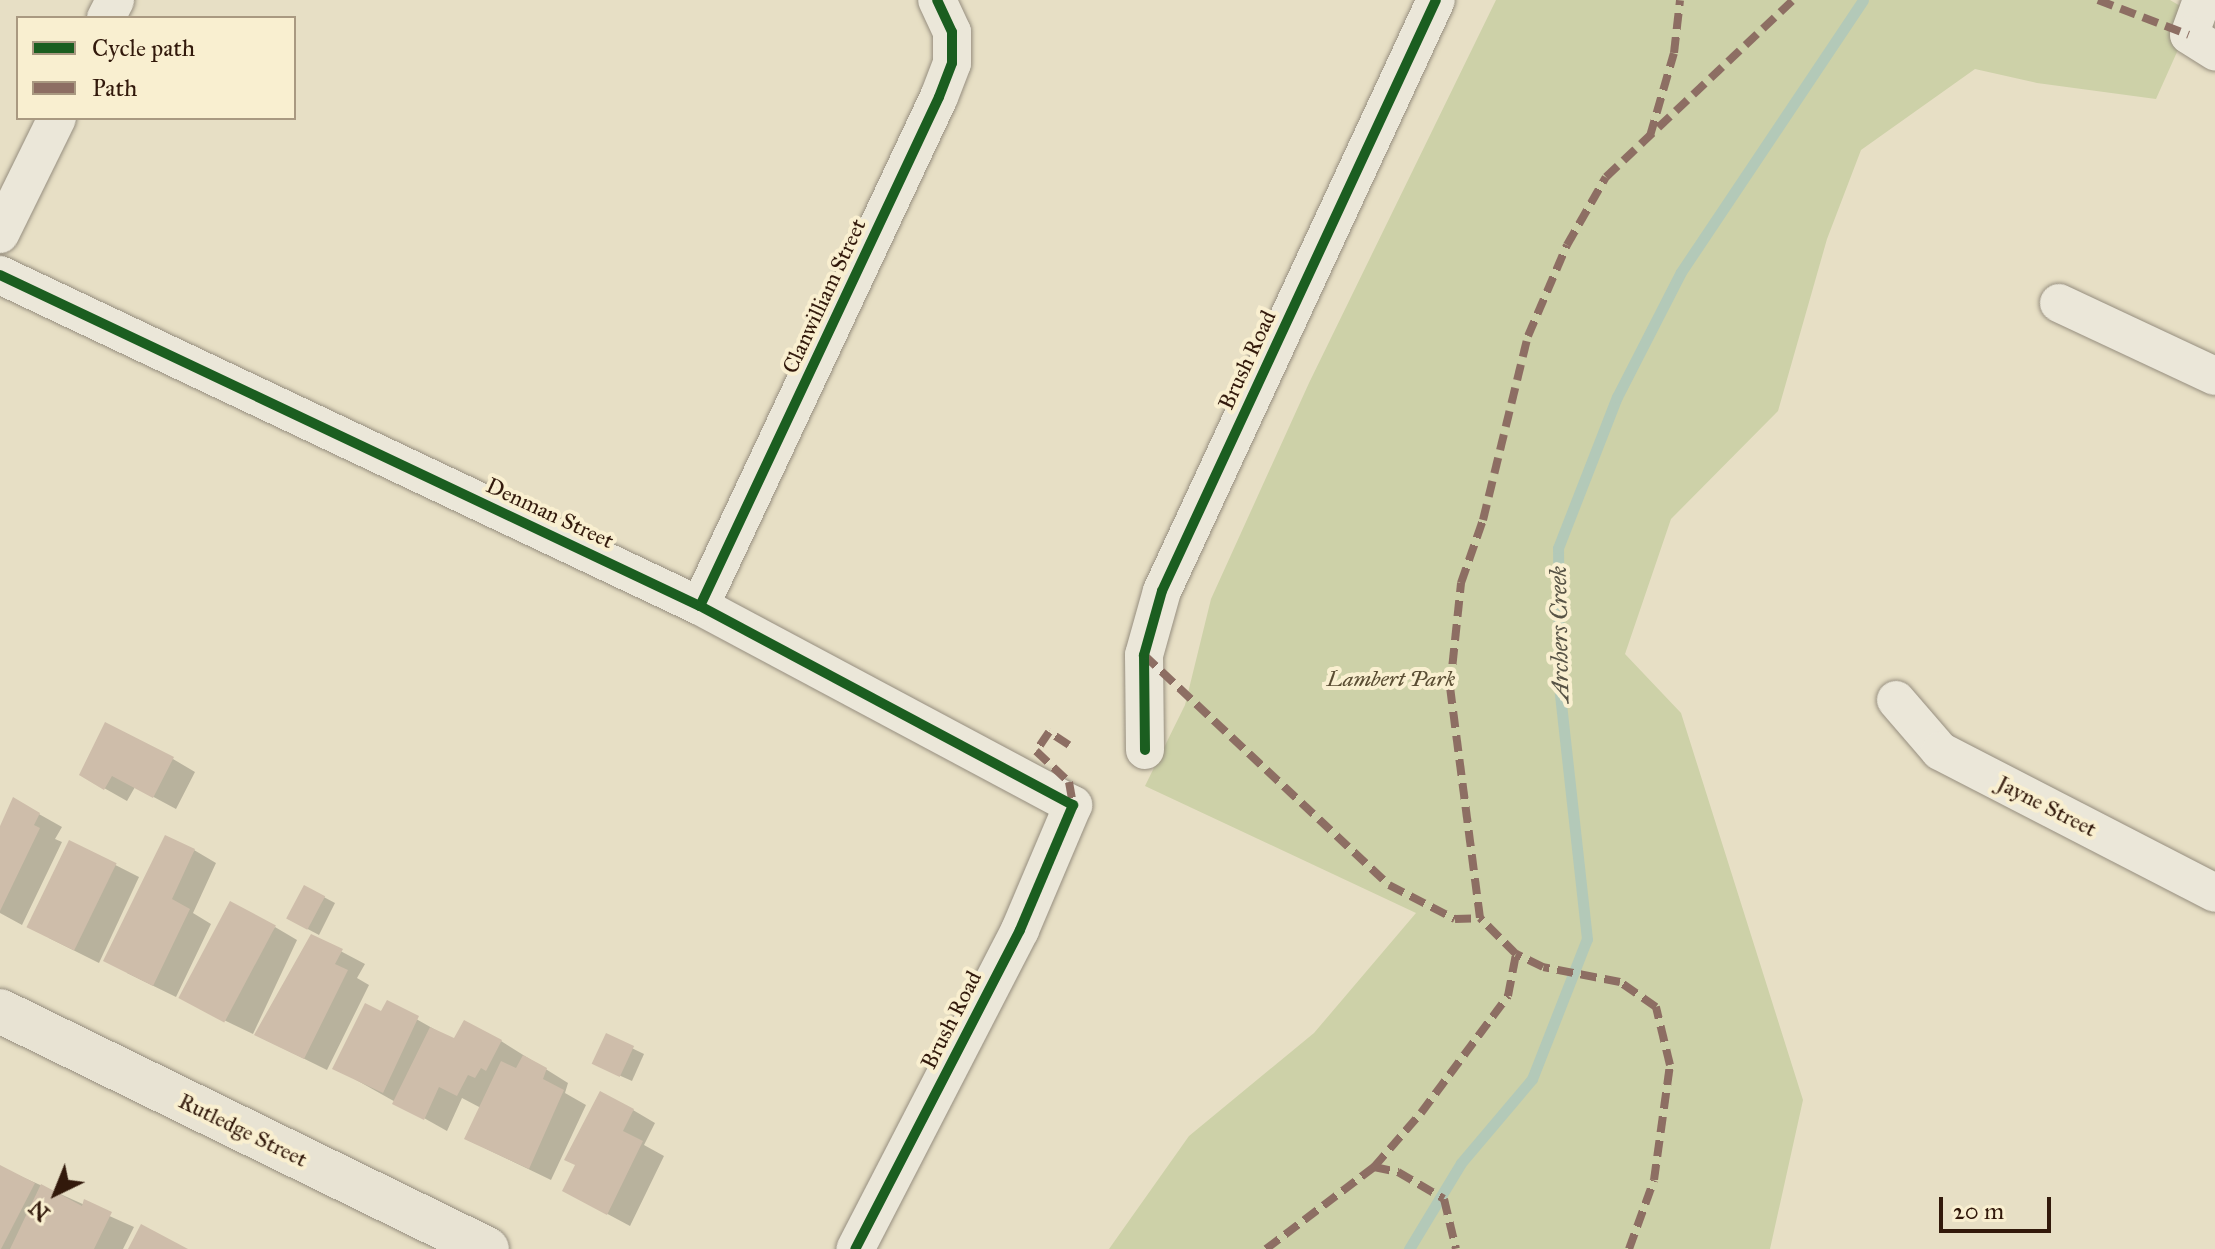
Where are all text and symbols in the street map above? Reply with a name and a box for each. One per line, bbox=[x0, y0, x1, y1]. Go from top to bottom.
legend bbox=[16, 16, 296, 120]
text: Cycle path bbox=[92, 33, 195, 63]
text: Path bbox=[92, 73, 137, 103]
street label: Clanwilliam Street bbox=[777, 215, 871, 377]
street label: Brush Road bbox=[1213, 306, 1281, 414]
street label: Denman Street bbox=[482, 472, 618, 554]
water label: Archers Creek bbox=[1544, 566, 1576, 702]
park label: Lambert Park bbox=[1327, 666, 1455, 692]
street label: Jayne Street bbox=[1993, 770, 2101, 842]
street label: Brush Road bbox=[915, 967, 987, 1073]
street label: Rutledge Street bbox=[174, 1088, 312, 1172]
north arrow bbox=[16, 1153, 96, 1233]
scale bar bbox=[1943, 1181, 2055, 1231]
text: N bbox=[23, 1195, 55, 1227]
text: 20 m bbox=[1953, 1196, 2004, 1226]

